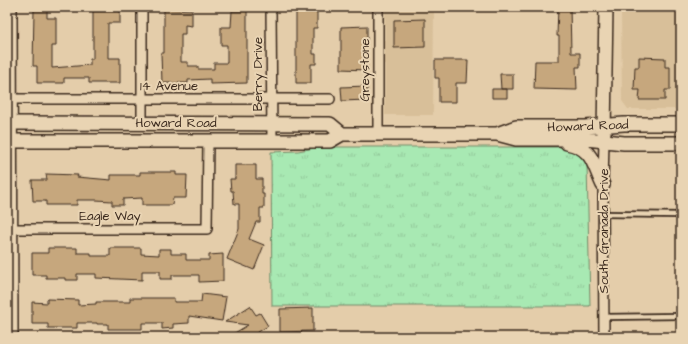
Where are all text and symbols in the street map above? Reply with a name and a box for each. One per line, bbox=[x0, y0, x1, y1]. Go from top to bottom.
street label: Berry Drive bbox=[249, 37, 268, 111]
street label: Greystone bbox=[356, 39, 375, 101]
street label: 14 Avenue bbox=[140, 77, 198, 95]
street label: Howard Road bbox=[135, 114, 217, 132]
street label: Howard Road bbox=[547, 116, 629, 136]
street label: South Granada Drive bbox=[595, 169, 613, 293]
street label: Eagle Way bbox=[79, 207, 141, 226]

